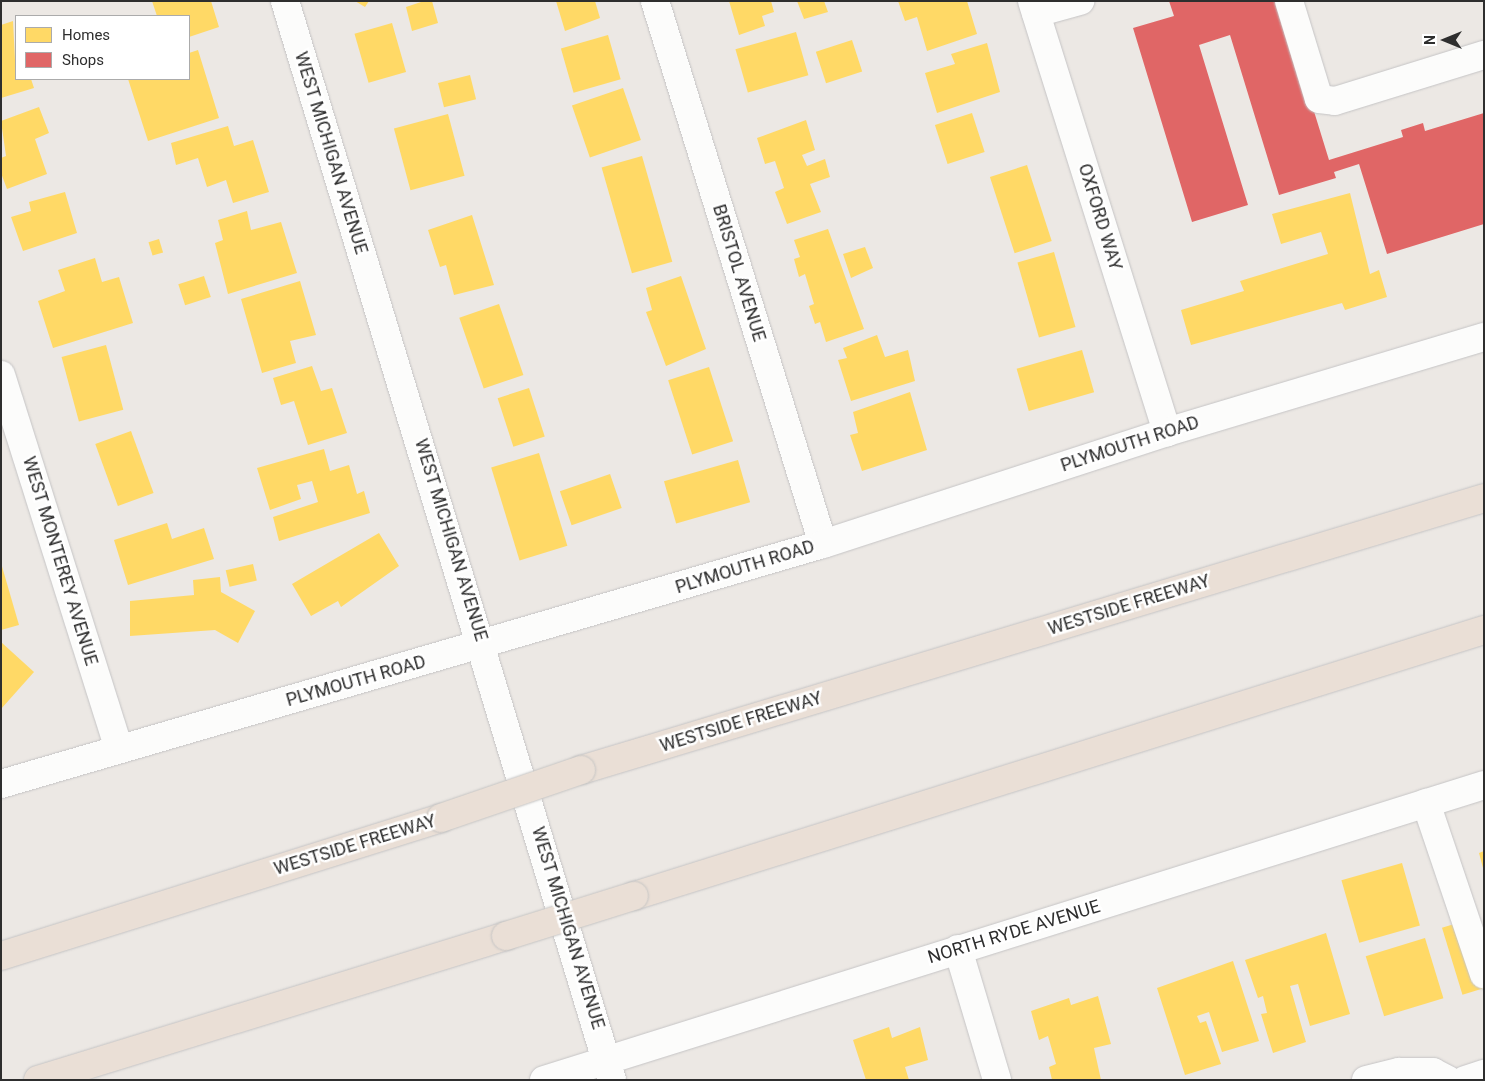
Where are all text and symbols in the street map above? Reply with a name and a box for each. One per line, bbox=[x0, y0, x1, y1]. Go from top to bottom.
legend bbox=[15, 15, 190, 80]
north arrow bbox=[1420, 15, 1470, 65]
text: Homes bbox=[62, 26, 110, 44]
text: N bbox=[1422, 35, 1438, 45]
street label: WEST MICHIGAN AVENUE bbox=[290, 49, 372, 257]
text: Shops bbox=[62, 51, 104, 69]
street label: OXFORD WAY bbox=[1074, 161, 1126, 273]
street label: BRISTOL AVENUE bbox=[708, 202, 770, 344]
street label: PLYMOUTH ROAD bbox=[1058, 411, 1202, 477]
street label: WEST MICHIGAN AVENUE bbox=[410, 436, 492, 644]
street label: WEST MONTEREY AVENUE bbox=[18, 454, 102, 668]
street label: PLYMOUTH ROAD bbox=[673, 536, 817, 598]
street label: WESTSIDE FREEWAY bbox=[1045, 570, 1213, 640]
street label: PLYMOUTH ROAD bbox=[284, 651, 428, 711]
street label: WESTSIDE FREEWAY bbox=[657, 687, 825, 757]
street label: WESTSIDE FREEWAY bbox=[271, 810, 439, 880]
street label: WEST MICHIGAN AVENUE bbox=[527, 824, 609, 1032]
street label: NORTH RYDE AVENUE bbox=[925, 895, 1103, 969]

